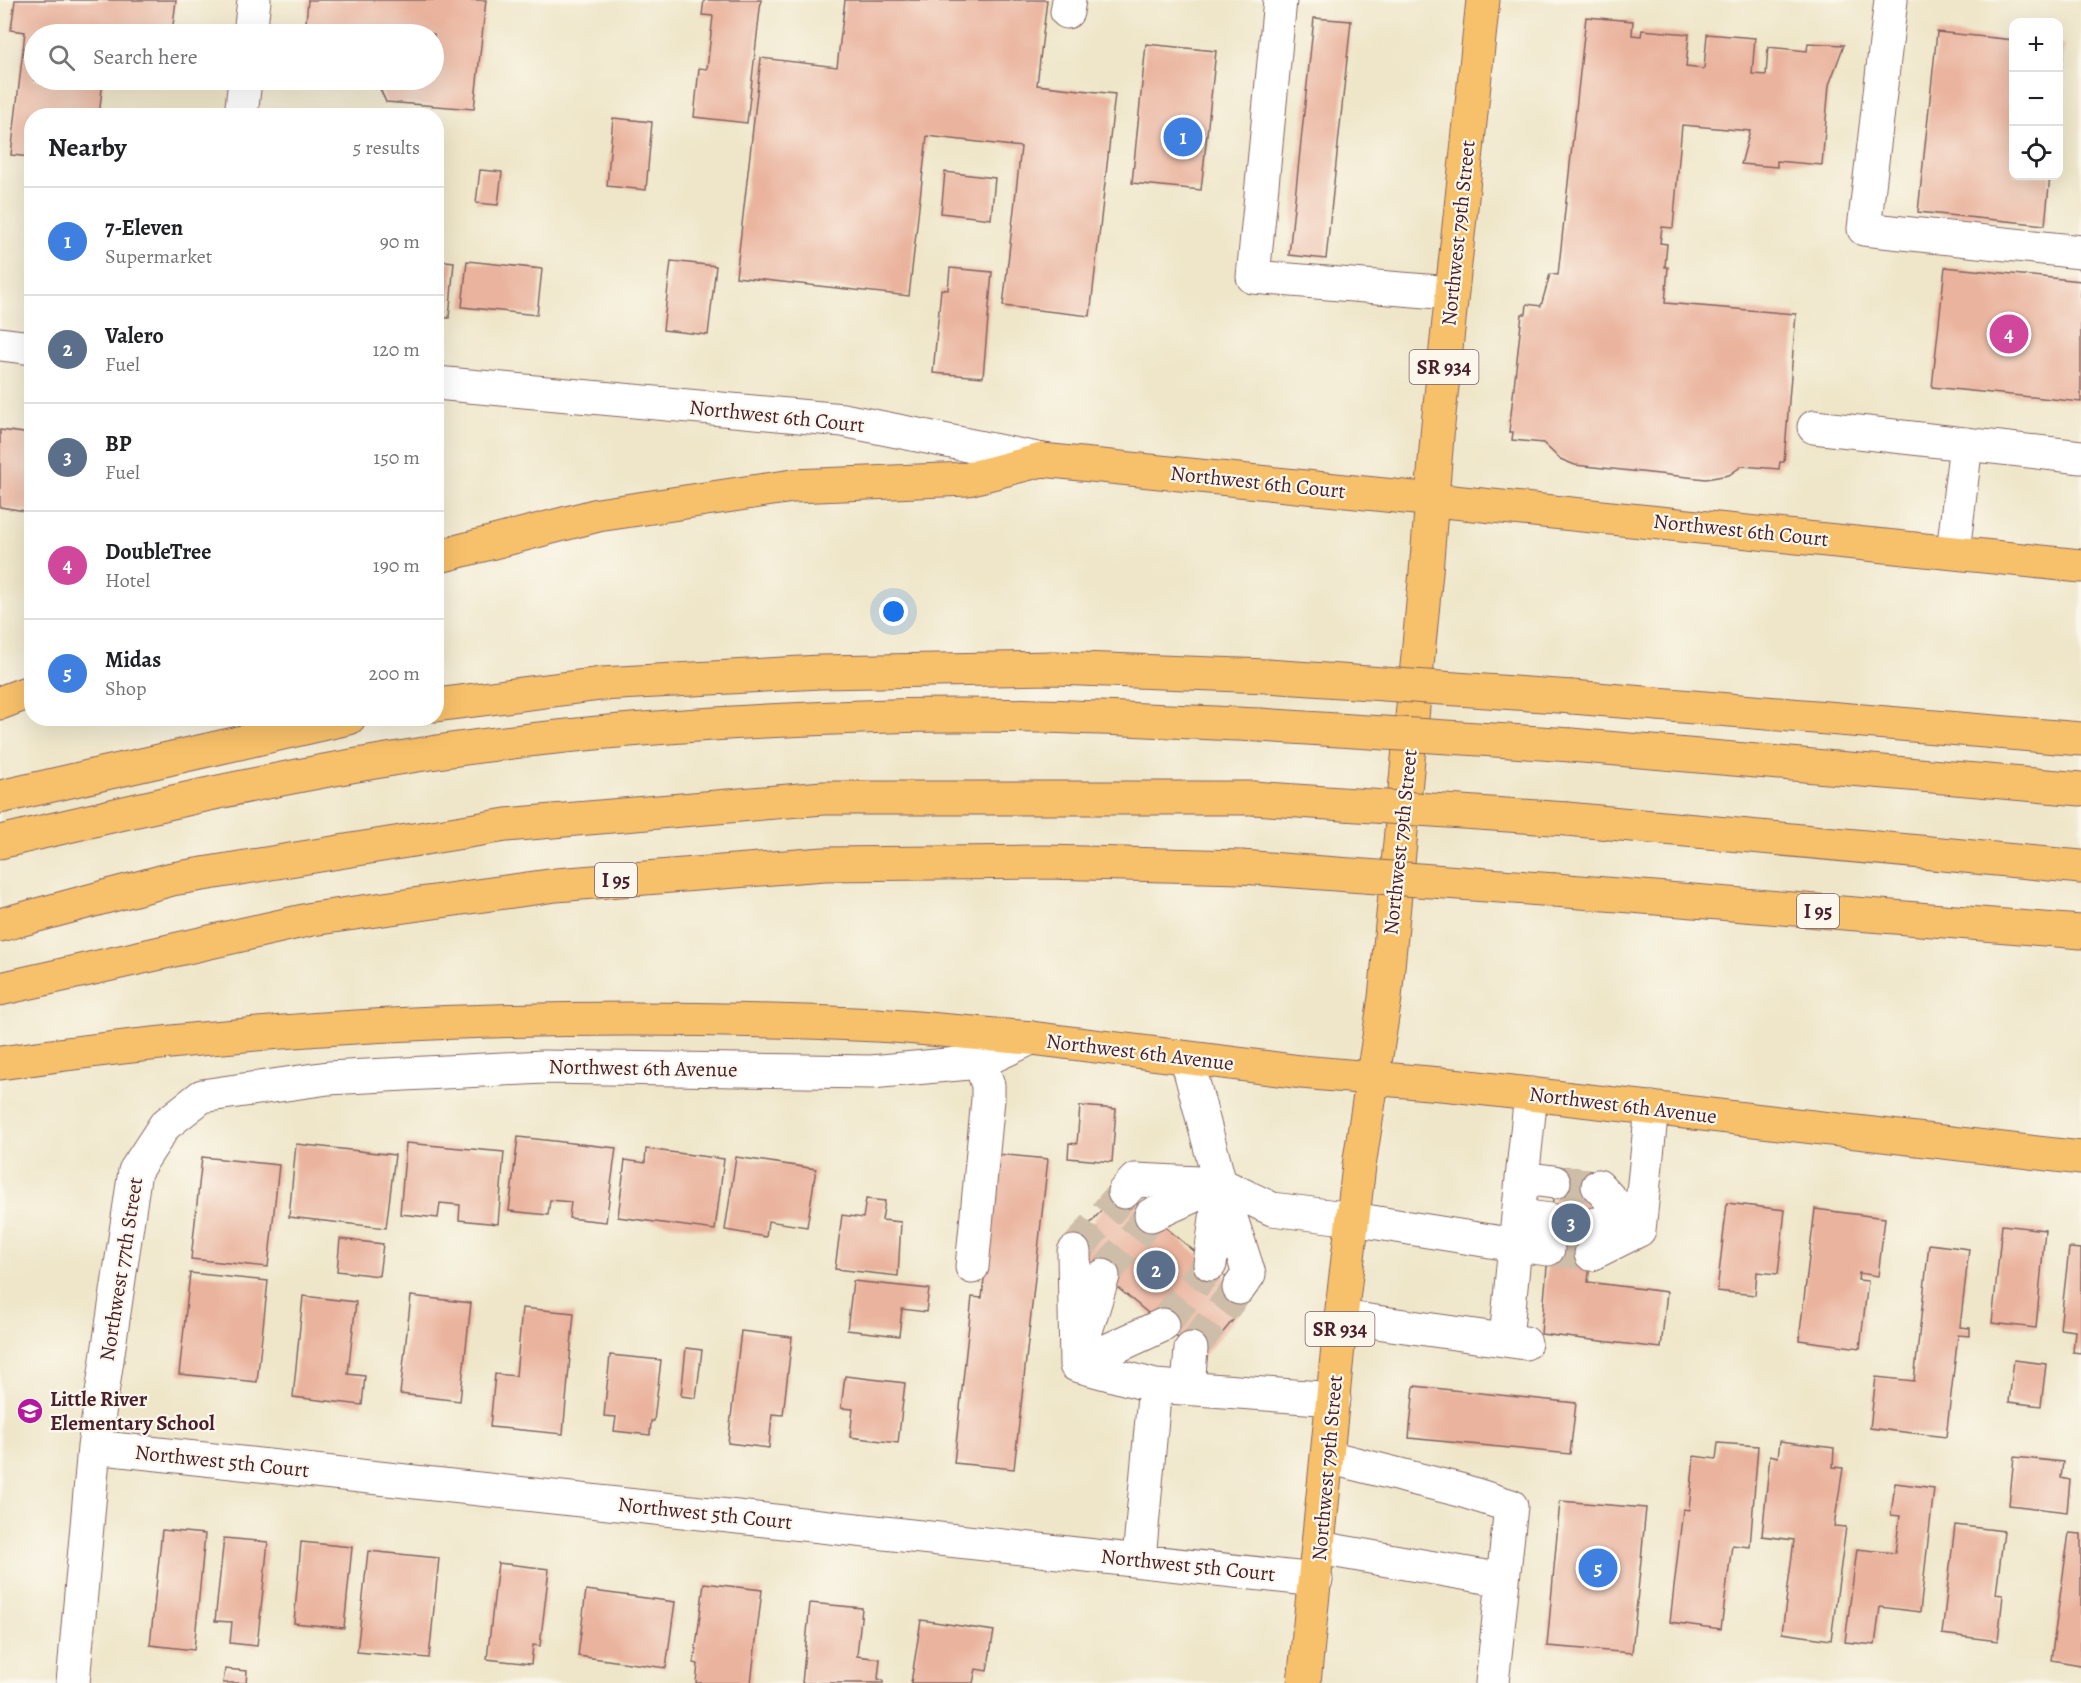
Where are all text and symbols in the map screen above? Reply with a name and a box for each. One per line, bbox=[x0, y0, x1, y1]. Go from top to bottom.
map controls bbox=[2009, 18, 2063, 180]
button: + bbox=[2009, 18, 2063, 72]
search box bbox=[24, 24, 444, 90]
icon: search bbox=[45, 41, 78, 74]
text: Search here bbox=[93, 42, 198, 72]
button: − bbox=[2009, 72, 2063, 126]
pin: 1 bbox=[1164, 114, 1202, 160]
button: locate bbox=[2009, 126, 2063, 180]
text: Nearby bbox=[48, 130, 127, 165]
text: 5 results bbox=[353, 134, 420, 161]
street label: Northwest 79th Street bbox=[1434, 139, 1482, 327]
text: 7-Eleven bbox=[105, 213, 183, 243]
text: 1 bbox=[64, 228, 71, 255]
text: 90 m bbox=[380, 228, 420, 255]
text: Supermarket bbox=[105, 243, 212, 270]
pin: 4 bbox=[1990, 312, 2028, 356]
text: Valero bbox=[105, 321, 164, 351]
text: 2 bbox=[63, 336, 72, 363]
text: 120 m bbox=[372, 336, 420, 363]
road number: SR 934 bbox=[1410, 350, 1478, 384]
text: Fuel bbox=[105, 351, 140, 378]
street label: Northwest 6th Court bbox=[688, 393, 866, 439]
text: BP bbox=[105, 429, 131, 459]
text: 3 bbox=[63, 444, 72, 471]
text: 150 m bbox=[373, 444, 420, 471]
text: Fuel bbox=[105, 459, 140, 486]
street label: Northwest 6th Court bbox=[1169, 459, 1347, 505]
street label: Northwest 6th Court bbox=[1652, 507, 1830, 553]
text: DoubleTree bbox=[105, 537, 211, 567]
text: 4 bbox=[63, 552, 72, 579]
text: 190 m bbox=[373, 552, 420, 579]
text: Hotel bbox=[105, 567, 150, 594]
your location bbox=[879, 597, 908, 626]
text: Midas bbox=[105, 645, 161, 675]
text: 5 bbox=[63, 660, 72, 687]
text: 200 m bbox=[369, 660, 420, 687]
text: Shop bbox=[105, 675, 147, 702]
street label: Northwest 79th Street bbox=[1376, 748, 1424, 936]
road number: I 95 bbox=[595, 863, 637, 897]
road number: I 95 bbox=[1797, 894, 1839, 928]
street label: Northwest 6th Avenue bbox=[1045, 1027, 1235, 1077]
street label: Northwest 6th Avenue bbox=[548, 1052, 738, 1084]
street label: Northwest 6th Avenue bbox=[1528, 1080, 1718, 1130]
street label: Northwest 77th Street bbox=[93, 1175, 149, 1363]
pin: 3 bbox=[1552, 1200, 1590, 1246]
pin: 2 bbox=[1136, 1248, 1176, 1292]
road number: SR 934 bbox=[1306, 1312, 1374, 1346]
street label: Northwest 79th Street bbox=[1305, 1374, 1349, 1562]
place label: Little River Elementary School bbox=[50, 1385, 215, 1437]
school or university icon: Little River Elementary School bbox=[15, 1396, 45, 1426]
street label: Northwest 5th Court bbox=[133, 1438, 311, 1484]
street label: Northwest 5th Court bbox=[616, 1490, 794, 1536]
street label: Northwest 5th Court bbox=[1099, 1542, 1277, 1588]
pin: 5 bbox=[1578, 1546, 1618, 1590]

